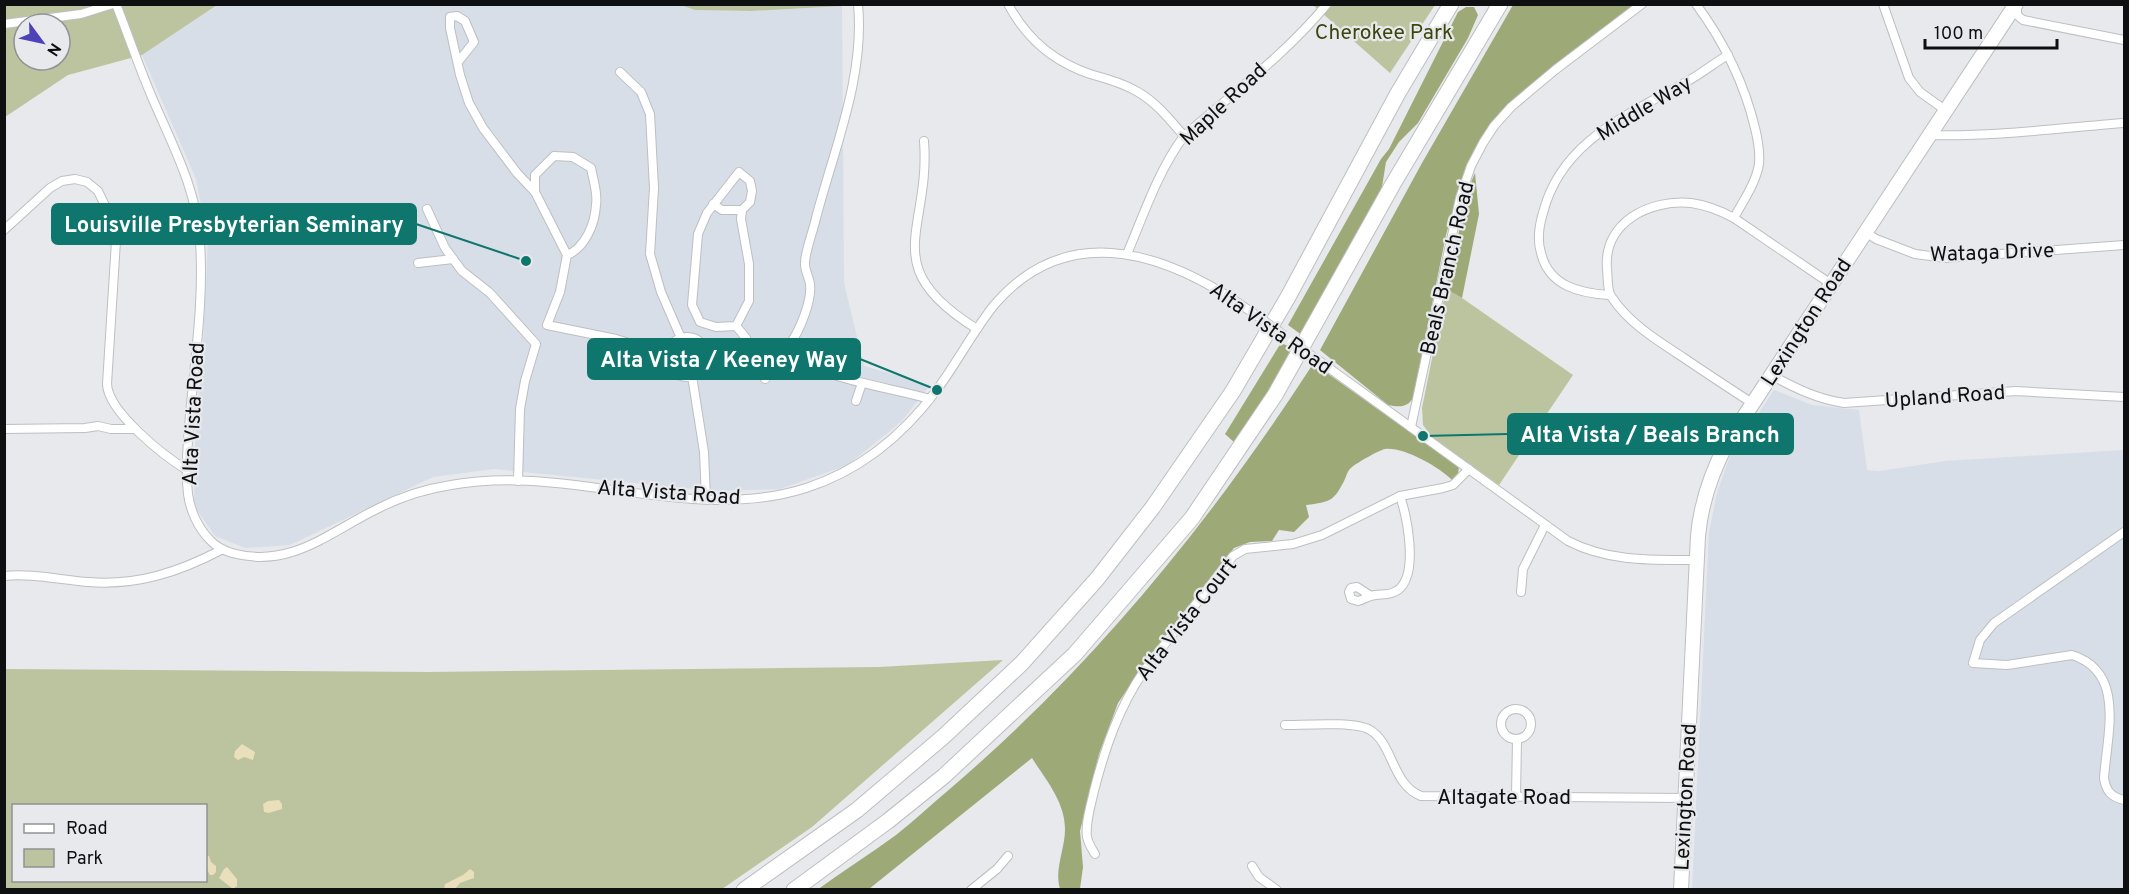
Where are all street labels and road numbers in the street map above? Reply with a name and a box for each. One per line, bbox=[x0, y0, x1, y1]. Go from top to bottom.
street label: Maple Road bbox=[1175, 58, 1273, 152]
street label: Middle Way bbox=[1592, 70, 1697, 148]
street label: Beals Branch Road bbox=[1415, 179, 1482, 358]
street label: Wataga Drive bbox=[1929, 238, 2055, 269]
street label: Lexington Road bbox=[1756, 254, 1859, 392]
street label: Alta Vista Road bbox=[1204, 277, 1337, 381]
street label: Alta Vista Road bbox=[177, 342, 212, 486]
street label: Upland Road bbox=[1884, 380, 2006, 415]
street label: Alta Vista Road bbox=[596, 475, 741, 512]
street label: Alta Vista Court bbox=[1131, 553, 1244, 687]
street label: Lexington Road bbox=[1669, 723, 1704, 871]
street label: Altagate Road bbox=[1437, 785, 1571, 812]

